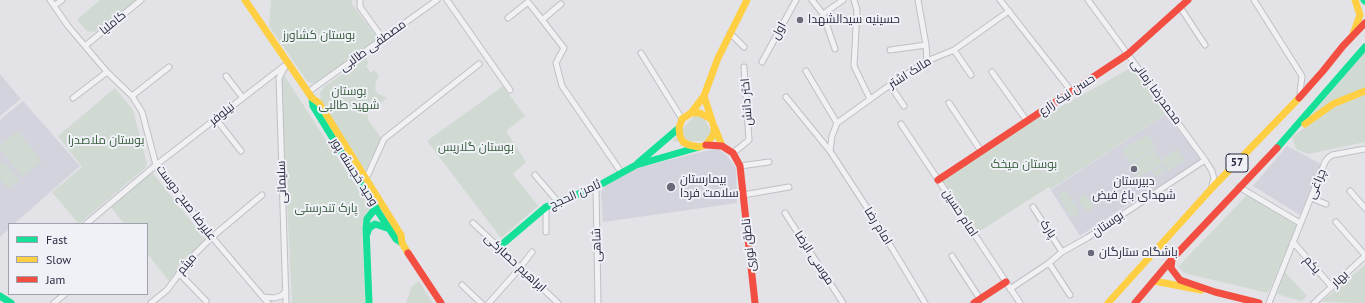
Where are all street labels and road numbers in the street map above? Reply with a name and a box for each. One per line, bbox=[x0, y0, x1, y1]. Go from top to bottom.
street label: کاملیا bbox=[97, 8, 129, 38]
street label: مصطفی طالبی bbox=[337, 17, 409, 75]
street label: اول bbox=[768, 20, 790, 42]
street label: مالک اشتر bbox=[886, 54, 934, 92]
street label: محمدرضا زمانی bbox=[1127, 56, 1185, 128]
street label: حسن نیک زارع bbox=[1036, 71, 1098, 119]
street label: اختر دانش bbox=[738, 78, 756, 126]
street label: نیلوفر bbox=[206, 100, 238, 128]
street label: وحید خجسته پور bbox=[327, 135, 381, 209]
road number: 57 bbox=[1226, 154, 1248, 172]
street label: سلیمانی bbox=[274, 160, 290, 204]
street label: علیرضا صبح دوست bbox=[153, 162, 219, 244]
street label: چراغی bbox=[1304, 167, 1330, 201]
street label: ثامن الحجج bbox=[547, 177, 603, 213]
street label: امام حسین bbox=[939, 186, 981, 240]
street label: امام رضا bbox=[861, 204, 895, 248]
street label: بوستان bbox=[1089, 208, 1127, 240]
street label: پارک bbox=[1037, 217, 1059, 241]
street label: ناطق نوری bbox=[739, 218, 759, 272]
street label: شاهی bbox=[590, 228, 604, 262]
street label: موسی الرضا bbox=[791, 228, 837, 288]
street label: ابراهیم حصارکی bbox=[481, 231, 549, 295]
street label: میثم bbox=[174, 251, 200, 277]
street label: یکم bbox=[1300, 253, 1324, 277]
street label: بهار bbox=[1329, 268, 1351, 290]

